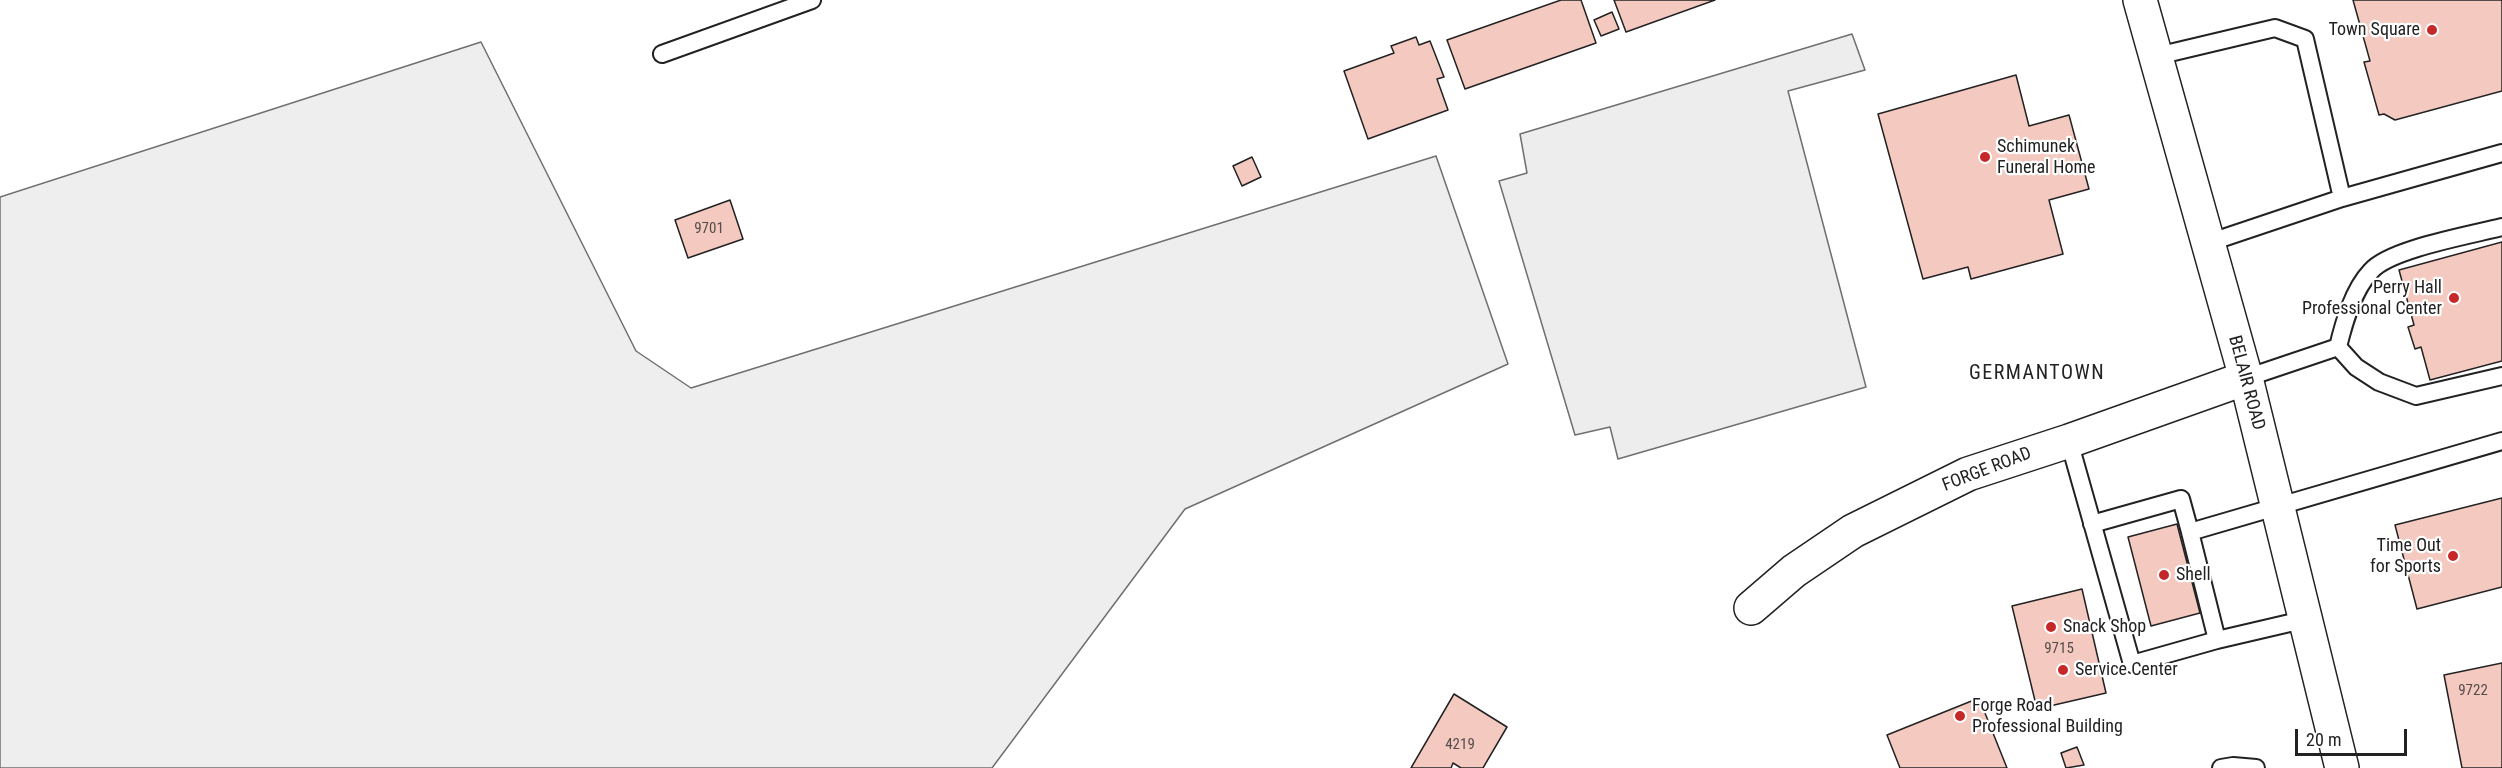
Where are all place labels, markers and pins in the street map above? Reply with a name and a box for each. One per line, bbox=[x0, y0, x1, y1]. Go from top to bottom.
place label: Town Square bbox=[2328, 19, 2420, 41]
marker: Town Square bbox=[2425, 23, 2439, 37]
place label: Schimunek Funeral Home bbox=[1997, 136, 2096, 178]
marker: Schimunek Funeral Home bbox=[1978, 150, 1992, 164]
place label: Perry Hall Professional Center bbox=[2302, 277, 2442, 320]
marker: Perry Hall Professional Center bbox=[2447, 291, 2461, 305]
place label: Time Out for Sports bbox=[2370, 535, 2441, 578]
marker: Time Out for Sports bbox=[2446, 549, 2460, 563]
place label: Shell bbox=[2176, 564, 2211, 586]
marker: Shell bbox=[2157, 568, 2171, 582]
place label: Snack Shop bbox=[2063, 616, 2146, 638]
marker: Snack Shop bbox=[2044, 620, 2058, 634]
place label: Service Center bbox=[2075, 659, 2178, 681]
marker: Service Center bbox=[2056, 663, 2070, 677]
place label: Forge Road Professional Building bbox=[1972, 695, 2123, 738]
marker: Forge Road Professional Building bbox=[1953, 709, 1967, 723]

